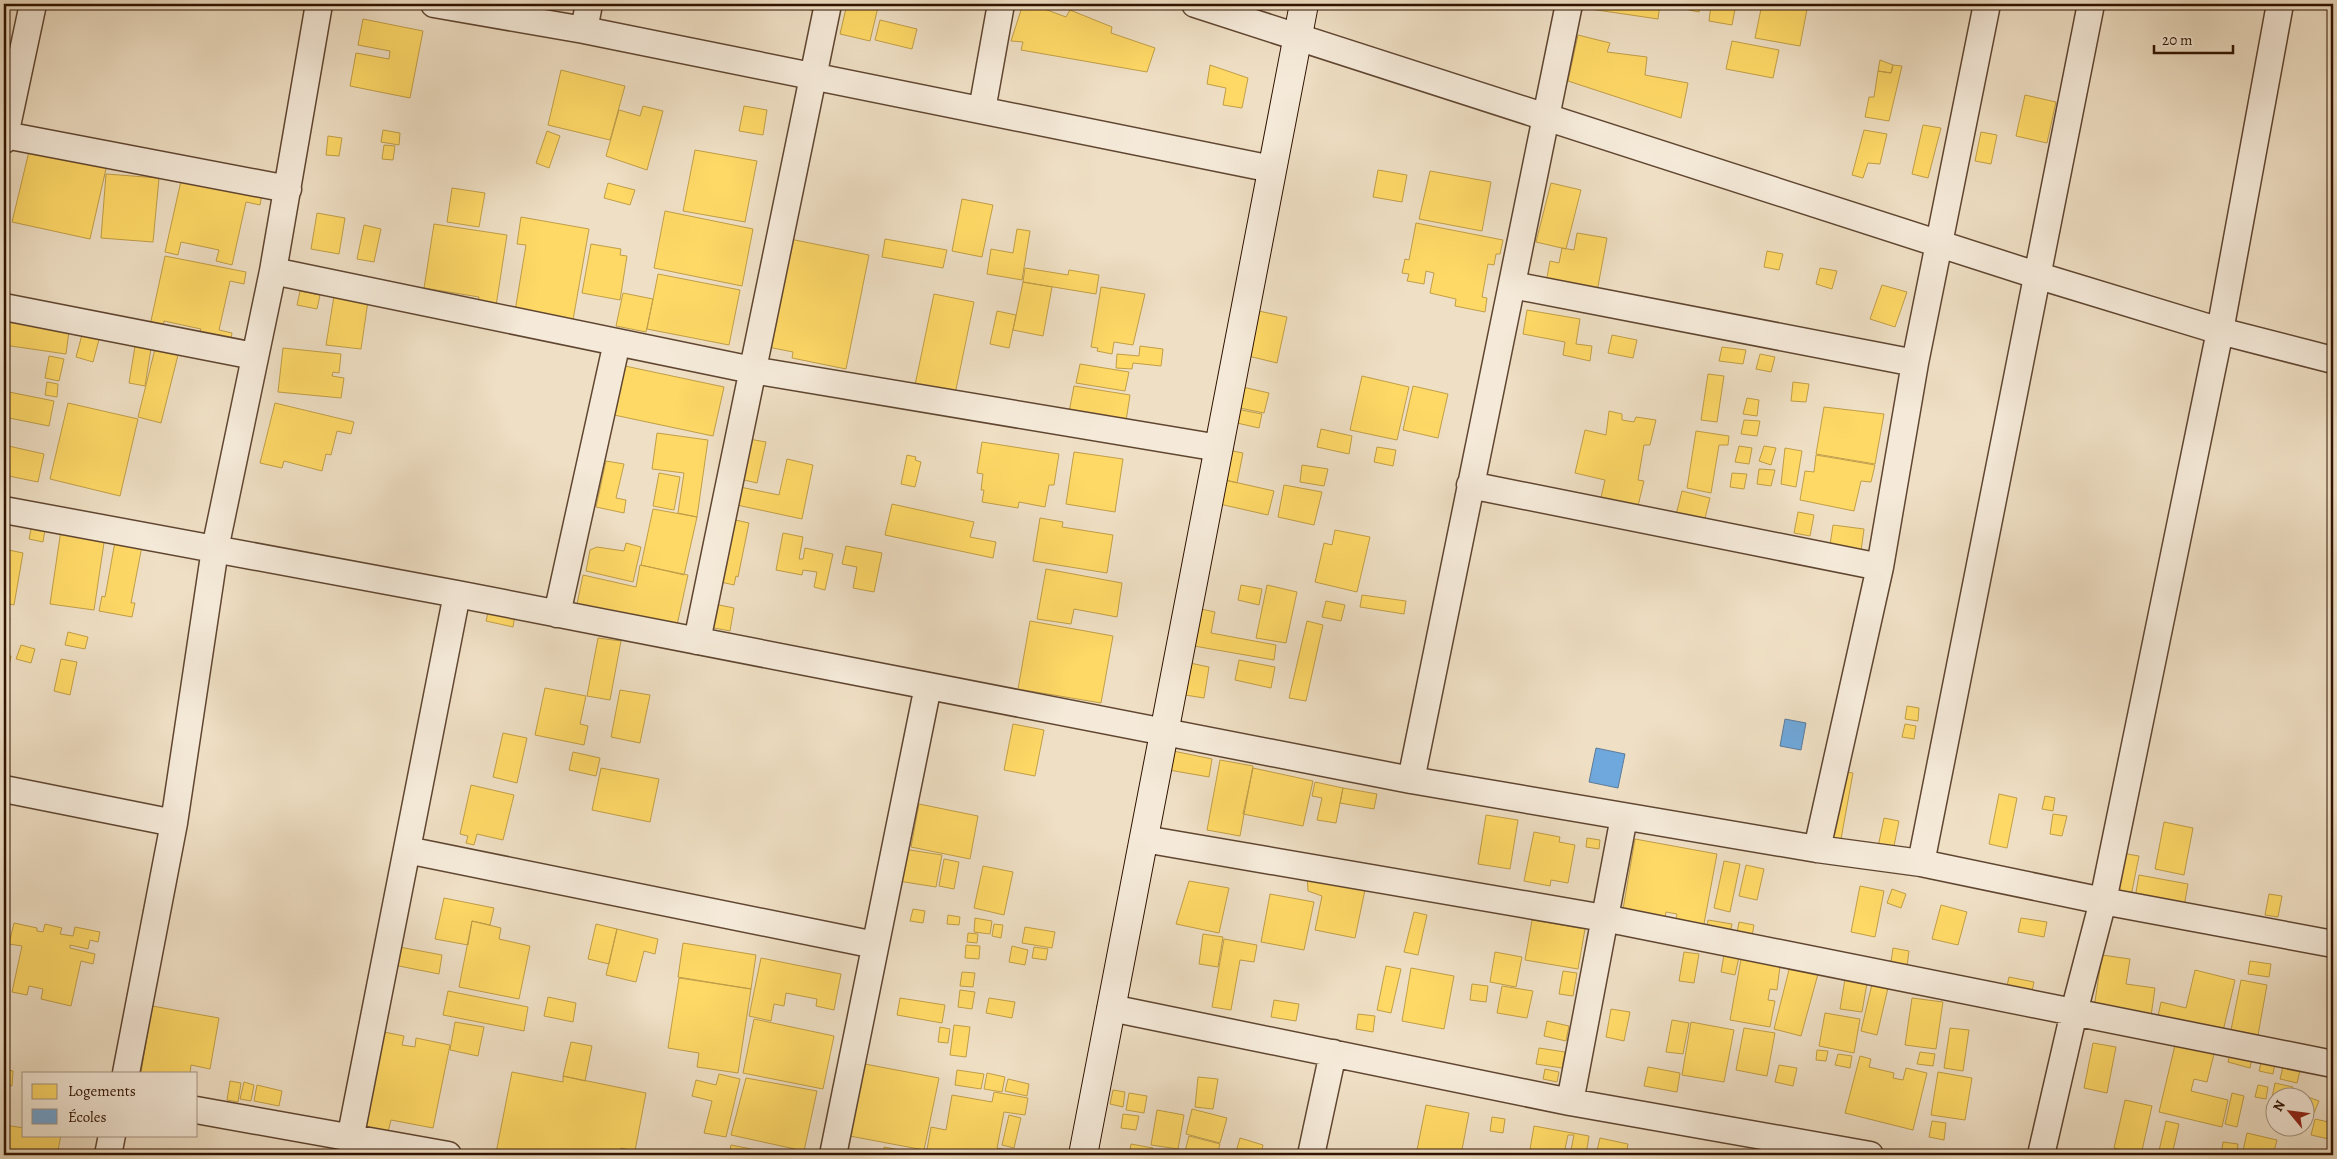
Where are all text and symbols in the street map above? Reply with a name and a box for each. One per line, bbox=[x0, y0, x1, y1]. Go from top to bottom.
scale bar bbox=[2154, 22, 2233, 54]
text: 20 m bbox=[2162, 30, 2193, 50]
legend bbox=[22, 1072, 198, 1136]
text: Logements bbox=[68, 1081, 136, 1101]
north arrow bbox=[2264, 1086, 2314, 1136]
text: N bbox=[2268, 1097, 2290, 1115]
text: Écoles bbox=[68, 1107, 107, 1127]

